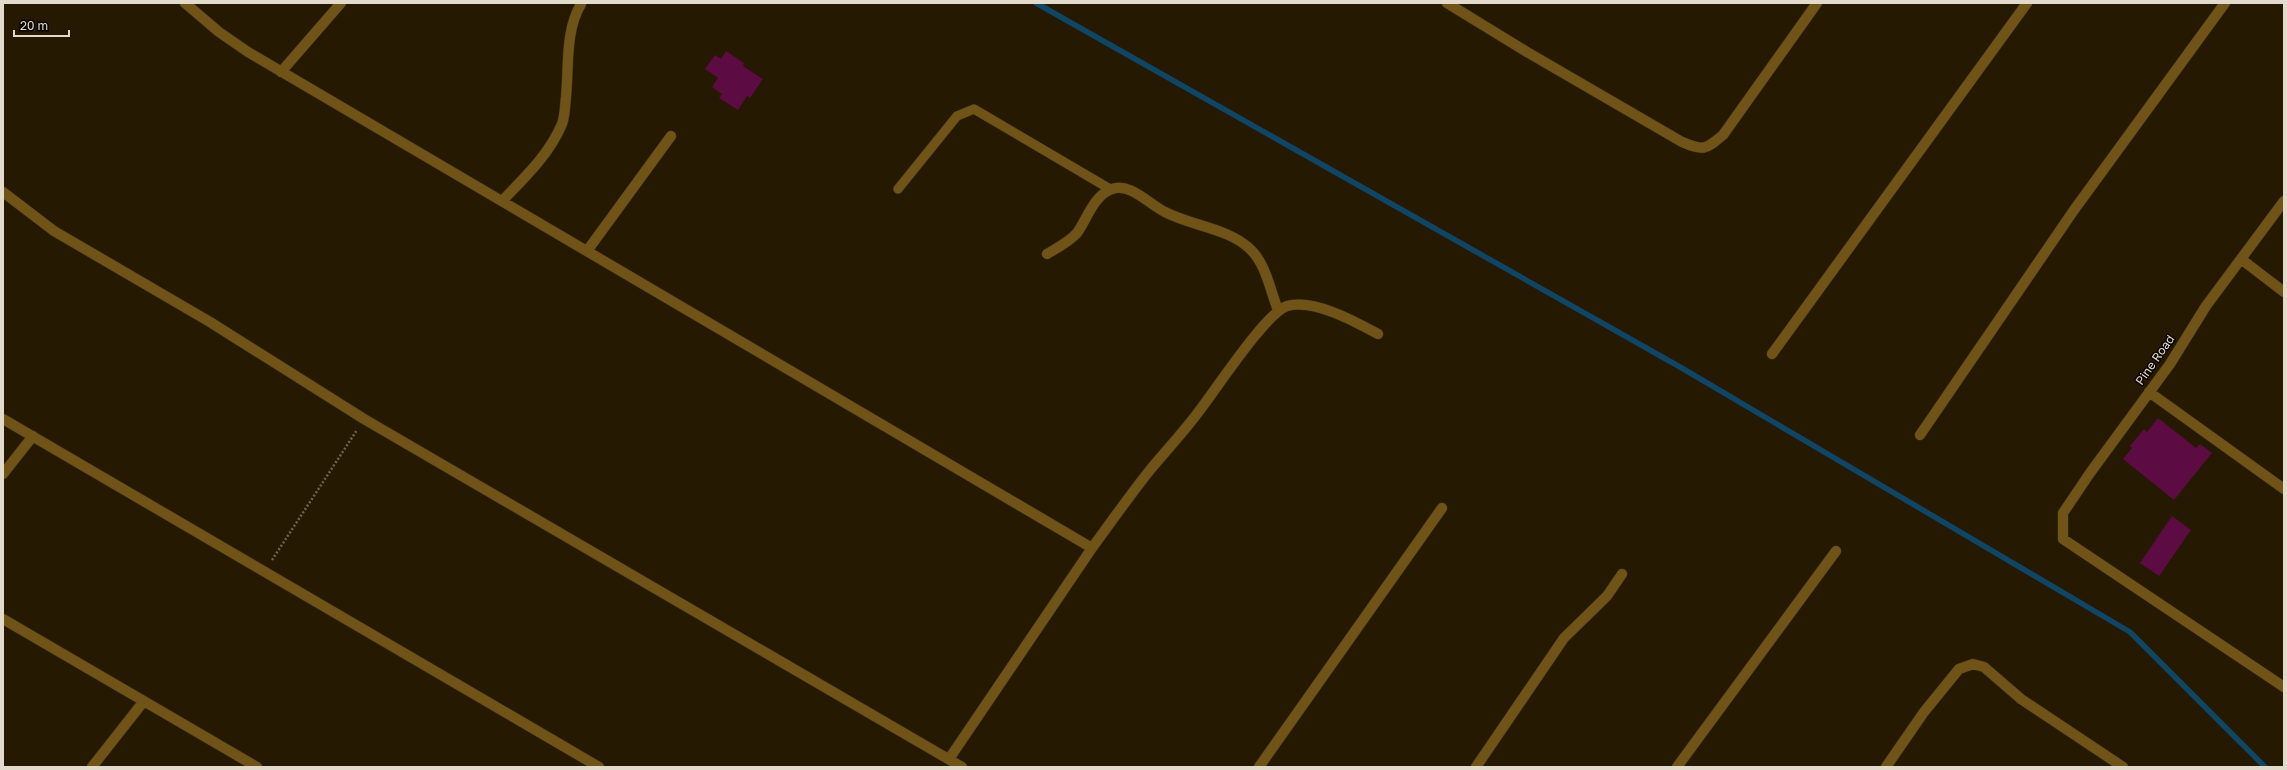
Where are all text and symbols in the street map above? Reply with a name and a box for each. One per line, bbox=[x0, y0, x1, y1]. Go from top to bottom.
scale bar bbox=[14, 12, 69, 38]
text: 20 m bbox=[20, 18, 48, 33]
street label: Pine Road bbox=[2132, 332, 2177, 388]

